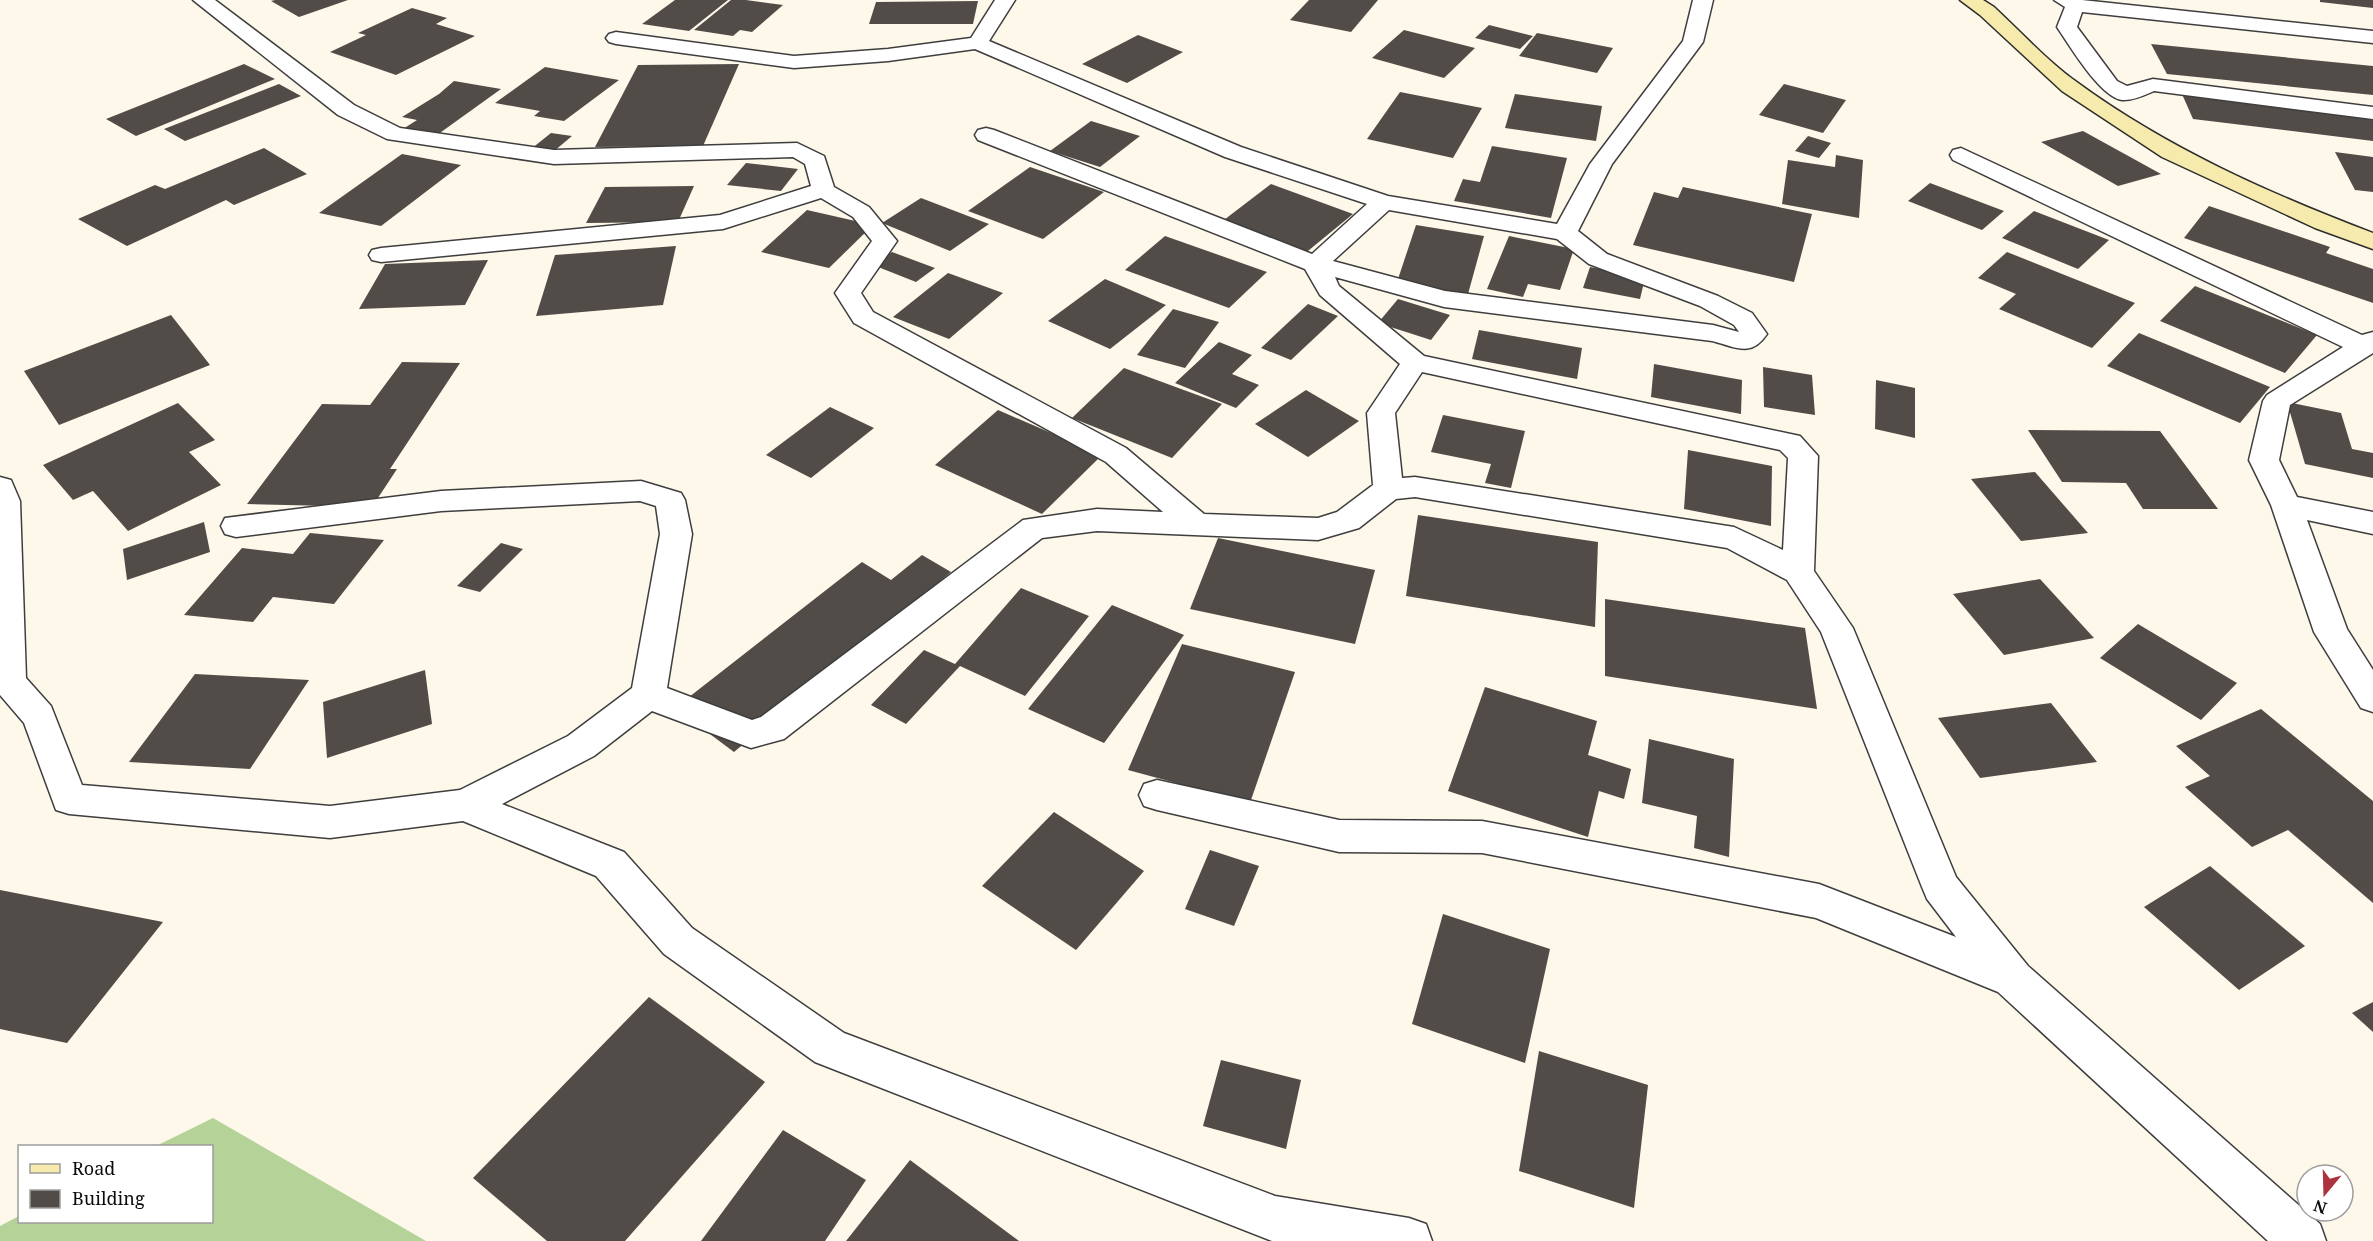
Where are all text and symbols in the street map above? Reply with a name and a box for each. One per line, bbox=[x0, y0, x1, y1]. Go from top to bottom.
legend bbox=[18, 1145, 213, 1223]
text: Road bbox=[72, 1156, 115, 1180]
north arrow bbox=[2295, 1163, 2355, 1223]
text: Building bbox=[72, 1186, 145, 1210]
text: N bbox=[2310, 1195, 2330, 1220]

